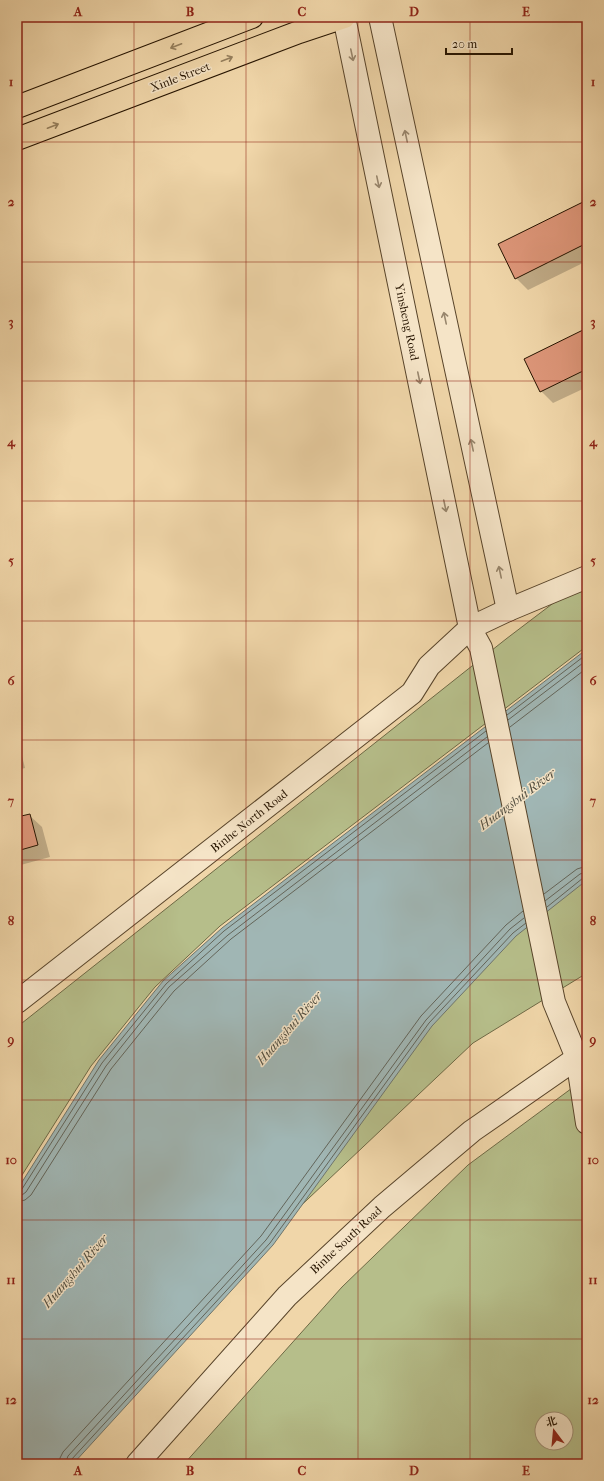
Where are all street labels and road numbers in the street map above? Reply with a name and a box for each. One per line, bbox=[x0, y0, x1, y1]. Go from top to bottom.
street label: Xinle Street bbox=[148, 59, 213, 95]
street label: Yinsheng Road bbox=[392, 281, 422, 362]
street label: Binhe North Road bbox=[208, 786, 291, 855]
street label: Binhe South Road bbox=[307, 1203, 385, 1277]

